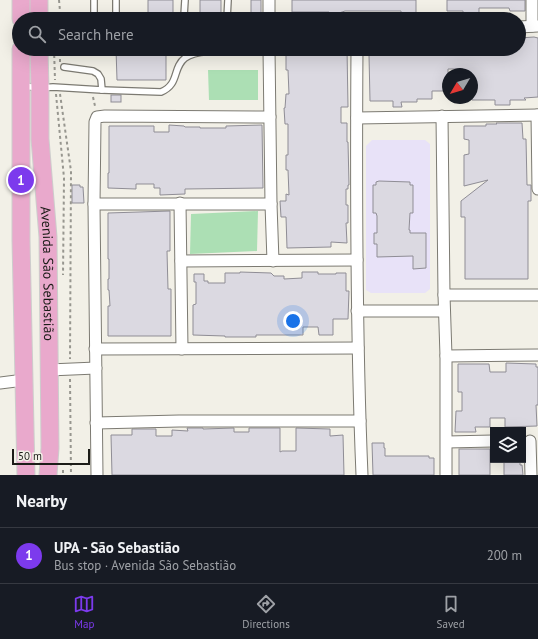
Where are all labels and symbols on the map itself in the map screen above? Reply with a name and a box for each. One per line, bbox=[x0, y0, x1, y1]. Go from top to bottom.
north arrow bbox=[442, 68, 478, 104]
pin: 1 bbox=[8, 165, 34, 195]
street label: Avenida São Sebastião bbox=[37, 206, 58, 341]
your location bbox=[283, 311, 303, 331]
scale bar bbox=[12, 447, 90, 466]

